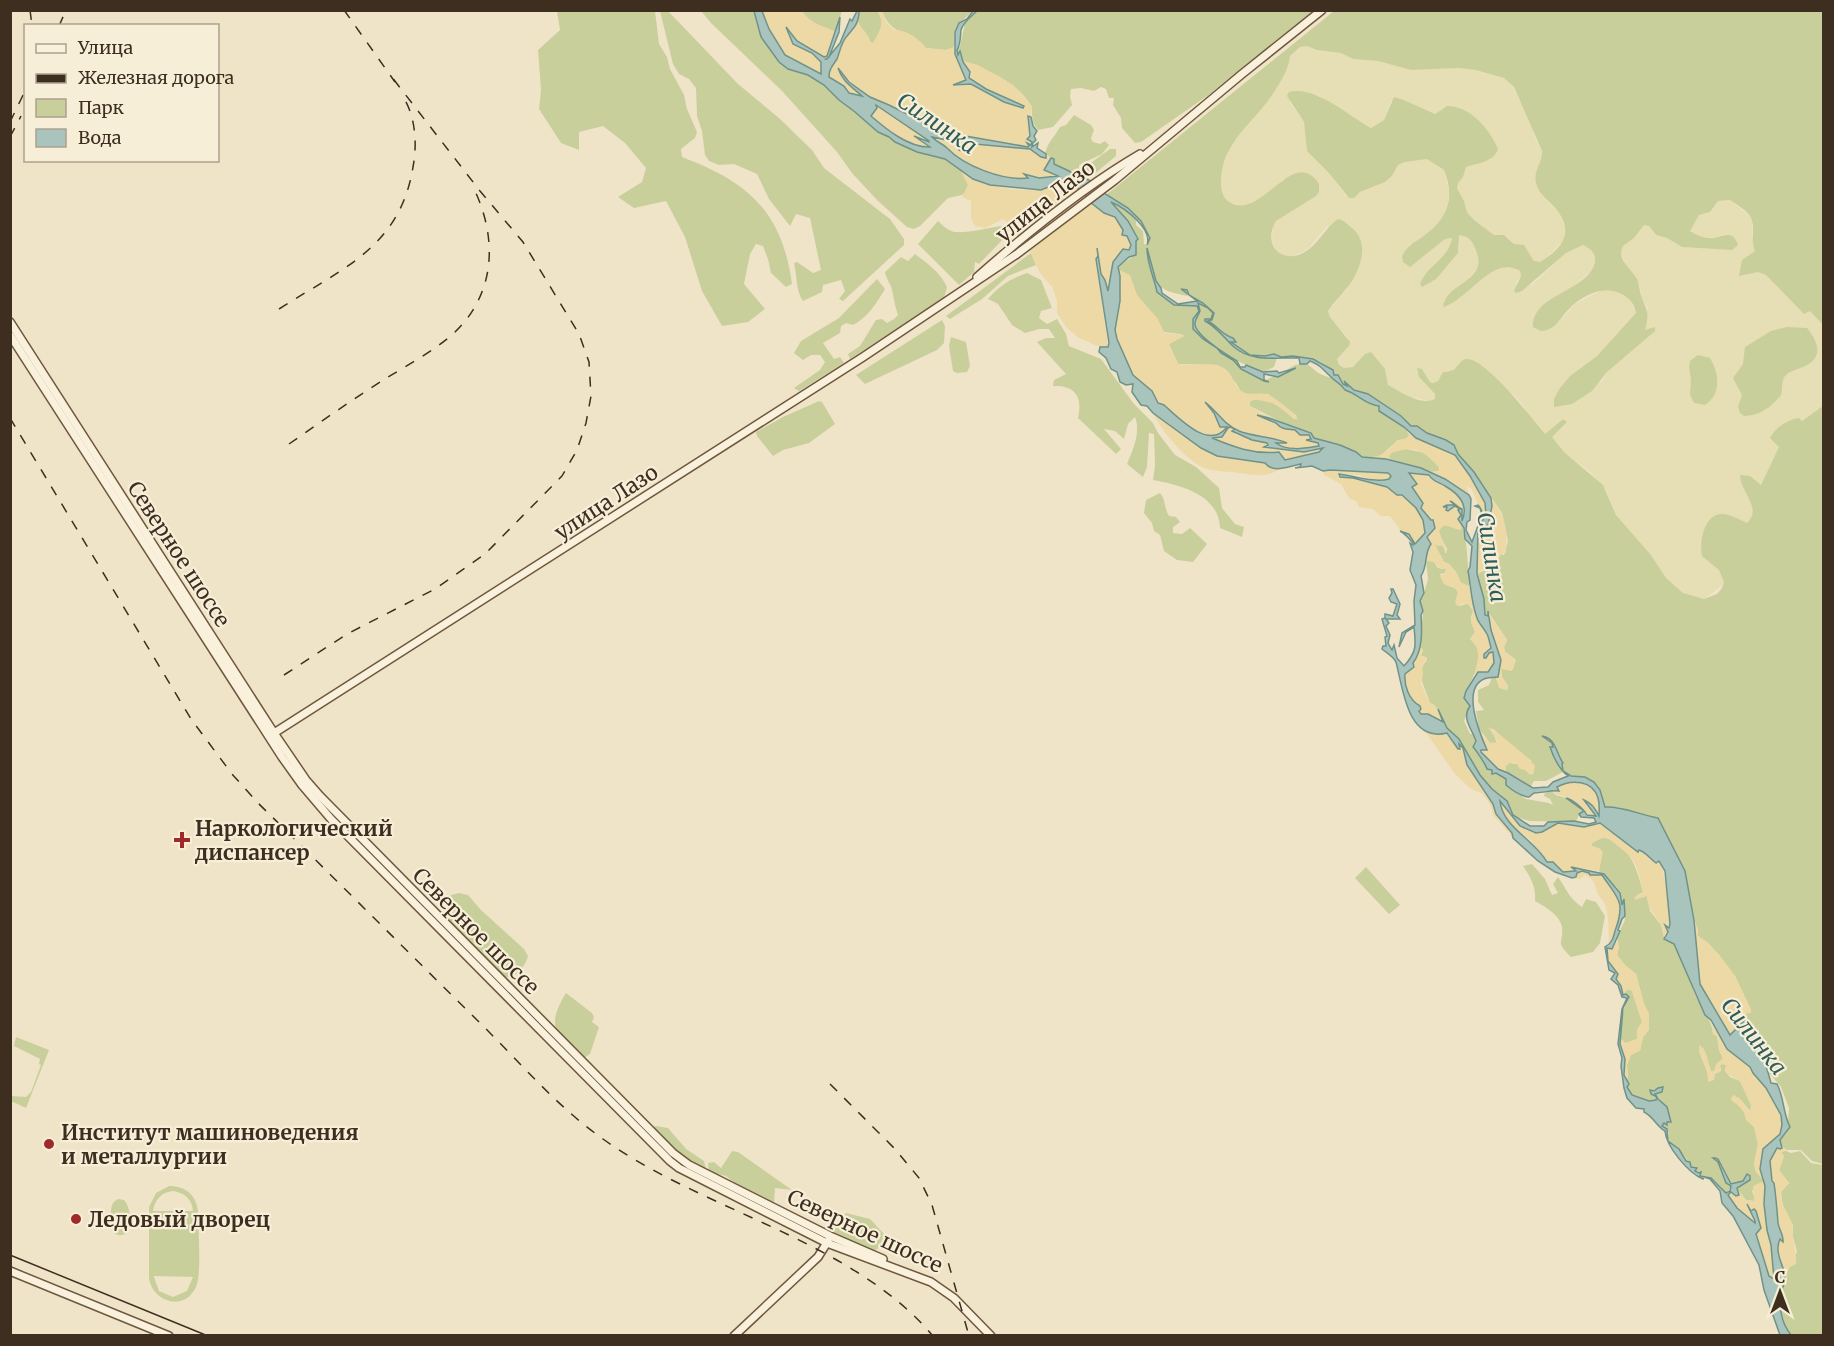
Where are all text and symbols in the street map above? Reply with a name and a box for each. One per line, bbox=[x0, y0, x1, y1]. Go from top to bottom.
legend bbox=[24, 24, 219, 162]
text: Улица bbox=[77, 36, 133, 59]
text: Железная дорога bbox=[78, 66, 235, 89]
water label: Силинка bbox=[892, 86, 982, 160]
text: Парк bbox=[78, 96, 124, 119]
text: Вода bbox=[78, 126, 122, 149]
street label: улица Лазо bbox=[990, 154, 1100, 248]
street label: улица Лазо bbox=[549, 458, 663, 546]
street label: Северное шоссе bbox=[122, 476, 236, 632]
water label: Силинка bbox=[1471, 510, 1513, 604]
place label: Наркологический диспансер bbox=[194, 815, 393, 866]
marker: Наркологический диспансер bbox=[173, 831, 191, 849]
street label: Северное шоссе bbox=[407, 862, 545, 1000]
water label: Силинка bbox=[1715, 992, 1793, 1080]
place label: Институт машиноведения и металлургии bbox=[61, 1119, 359, 1170]
marker: Институт машиноведения и металлургии bbox=[42, 1137, 56, 1151]
street label: Северное шоссе bbox=[783, 1183, 947, 1279]
place label: Ледовый дворец bbox=[88, 1206, 270, 1233]
marker: Ледовый дворец bbox=[69, 1212, 83, 1226]
north arrow bbox=[1750, 1262, 1810, 1322]
text: С bbox=[1775, 1267, 1785, 1287]

